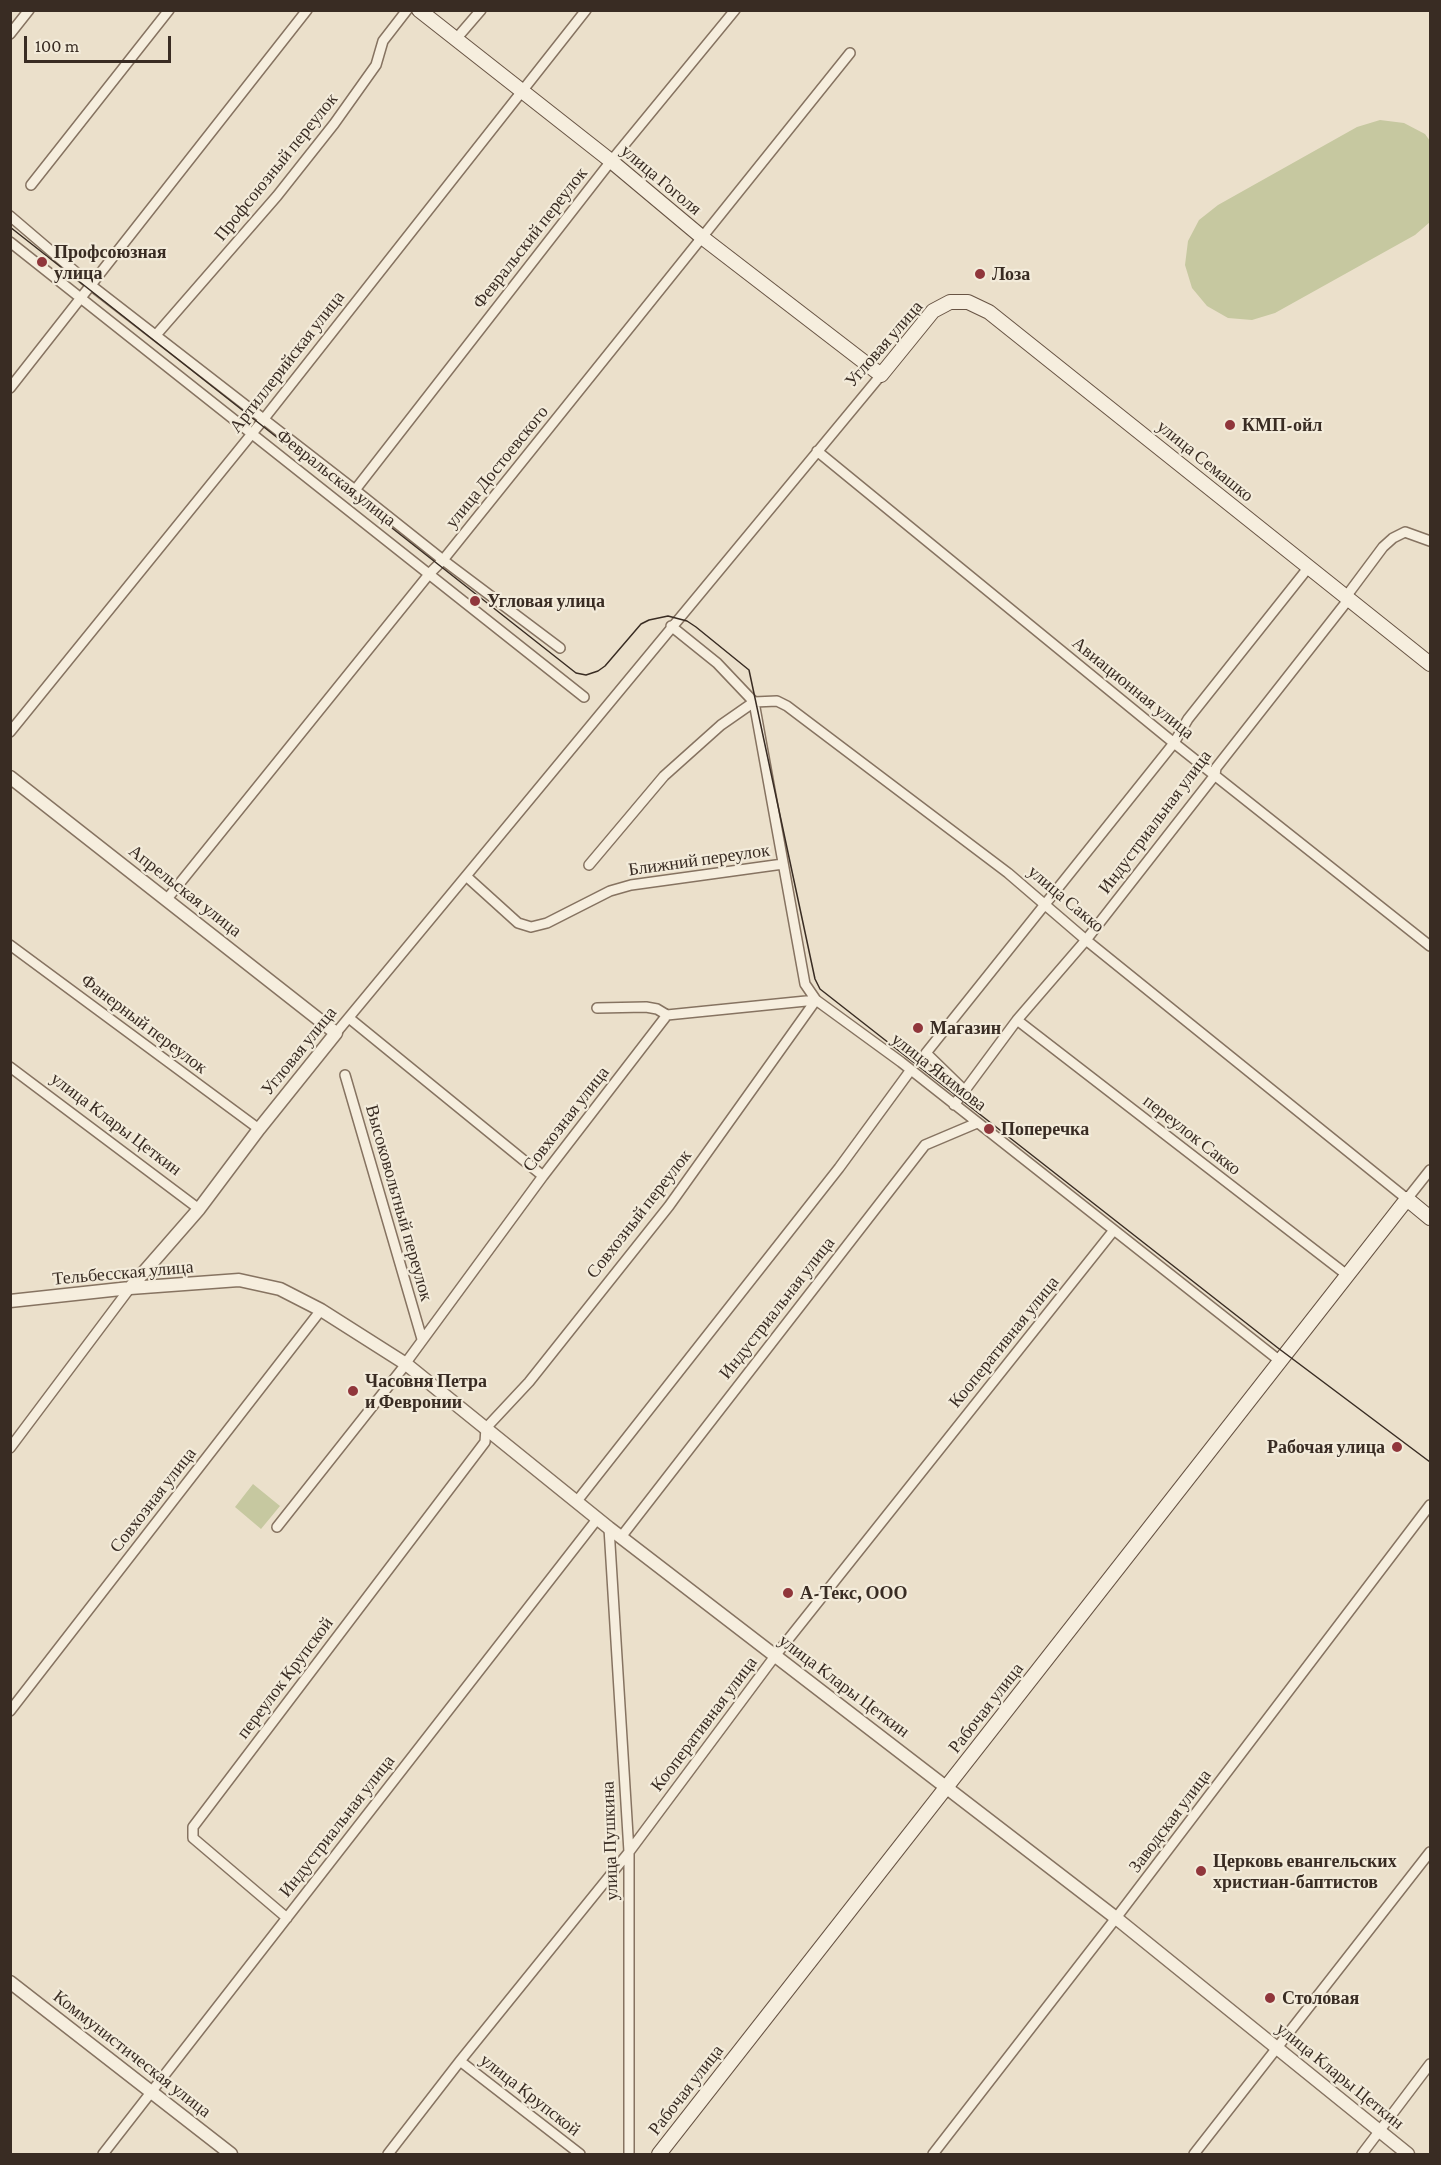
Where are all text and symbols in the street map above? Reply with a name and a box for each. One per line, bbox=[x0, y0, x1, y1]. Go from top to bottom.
scale bar bbox=[27, 24, 174, 62]
text: 100 m bbox=[35, 36, 79, 56]
street label: Профсоюзный переулок bbox=[210, 89, 342, 245]
street label: улица Гоголя bbox=[616, 140, 706, 220]
street label: Февральский переулок bbox=[468, 163, 592, 313]
place label: Профсоюзная улица bbox=[54, 241, 167, 284]
marker: Профсоюзная улица bbox=[35, 255, 49, 269]
place label: Лоза bbox=[992, 263, 1030, 285]
marker: Лоза bbox=[973, 267, 987, 281]
street label: Артиллерийская улица bbox=[225, 287, 349, 437]
street label: Угловая улица bbox=[840, 296, 928, 392]
street label: улица Достоевского bbox=[441, 401, 553, 533]
place label: КМП-ойл bbox=[1242, 414, 1322, 436]
street label: улица Семашко bbox=[1152, 415, 1258, 507]
marker: КМП-ойл bbox=[1223, 418, 1237, 432]
street label: Февральская улица bbox=[272, 425, 400, 531]
place label: Угловая улица bbox=[487, 590, 605, 612]
marker: Угловая улица bbox=[468, 594, 482, 608]
street label: Авиационная улица bbox=[1068, 632, 1198, 744]
street label: Индустриальная улица bbox=[1094, 746, 1216, 898]
street label: Ближний переулок bbox=[627, 839, 771, 881]
street label: Апрельская улица bbox=[124, 840, 246, 942]
street label: улица Сакко bbox=[1023, 861, 1109, 937]
street label: Фанерный переулок bbox=[77, 969, 211, 1079]
street label: Угловая улица bbox=[257, 1002, 341, 1100]
place label: Магазин bbox=[930, 1017, 1001, 1039]
marker: Магазин bbox=[911, 1021, 925, 1035]
street label: улица Якимова bbox=[887, 1028, 991, 1116]
street label: Совхозная улица bbox=[518, 1062, 614, 1176]
street label: улица Клары Цеткин bbox=[46, 1068, 186, 1180]
street label: переулок Сакко bbox=[1139, 1090, 1245, 1180]
street label: Высоковольтный переулок bbox=[361, 1102, 437, 1304]
place label: Поперечка bbox=[1001, 1118, 1089, 1140]
marker: Поперечка bbox=[982, 1122, 996, 1136]
street label: Совхозный переулок bbox=[582, 1145, 696, 1283]
street label: Индустриальная улица bbox=[715, 1233, 839, 1383]
street label: Тельбесская улица bbox=[52, 1256, 194, 1290]
street label: Кооперативная улица bbox=[944, 1272, 1064, 1412]
place label: Часовня Петра и Февронии bbox=[365, 1370, 487, 1412]
marker: Часовня Петра и Февронии bbox=[346, 1384, 360, 1398]
place label: Рабочая улица bbox=[1267, 1436, 1385, 1458]
marker: Рабочая улица bbox=[1390, 1440, 1404, 1454]
street label: Совхозная улица bbox=[105, 1443, 201, 1557]
place label: А-Текс, ООО bbox=[800, 1582, 908, 1604]
marker: А-Текс, ООО bbox=[781, 1586, 795, 1600]
street label: переулок Крупской bbox=[232, 1613, 338, 1743]
street label: улица Клары Цеткин bbox=[774, 1630, 914, 1742]
street label: Кооперативная улица bbox=[646, 1652, 762, 1796]
street label: Рабочая улица bbox=[944, 1658, 1028, 1758]
street label: Индустриальная улица bbox=[275, 1751, 399, 1901]
street label: Заводская улица bbox=[1124, 1765, 1216, 1877]
street label: улица Пушкина bbox=[597, 1781, 623, 1901]
place label: Церковь евангельских христиан-баптистов bbox=[1213, 1850, 1397, 1892]
marker: Церковь евангельских христиан-баптистов bbox=[1194, 1864, 1208, 1878]
street label: Коммунистическая улица bbox=[49, 1986, 215, 2122]
place label: Столовая bbox=[1282, 1987, 1359, 2009]
marker: Столовая bbox=[1263, 1991, 1277, 2005]
street label: улица Клары Цеткин bbox=[1272, 2018, 1408, 2134]
street label: Рабочая улица bbox=[644, 2040, 728, 2140]
street label: улица Крупской bbox=[475, 2049, 585, 2141]

